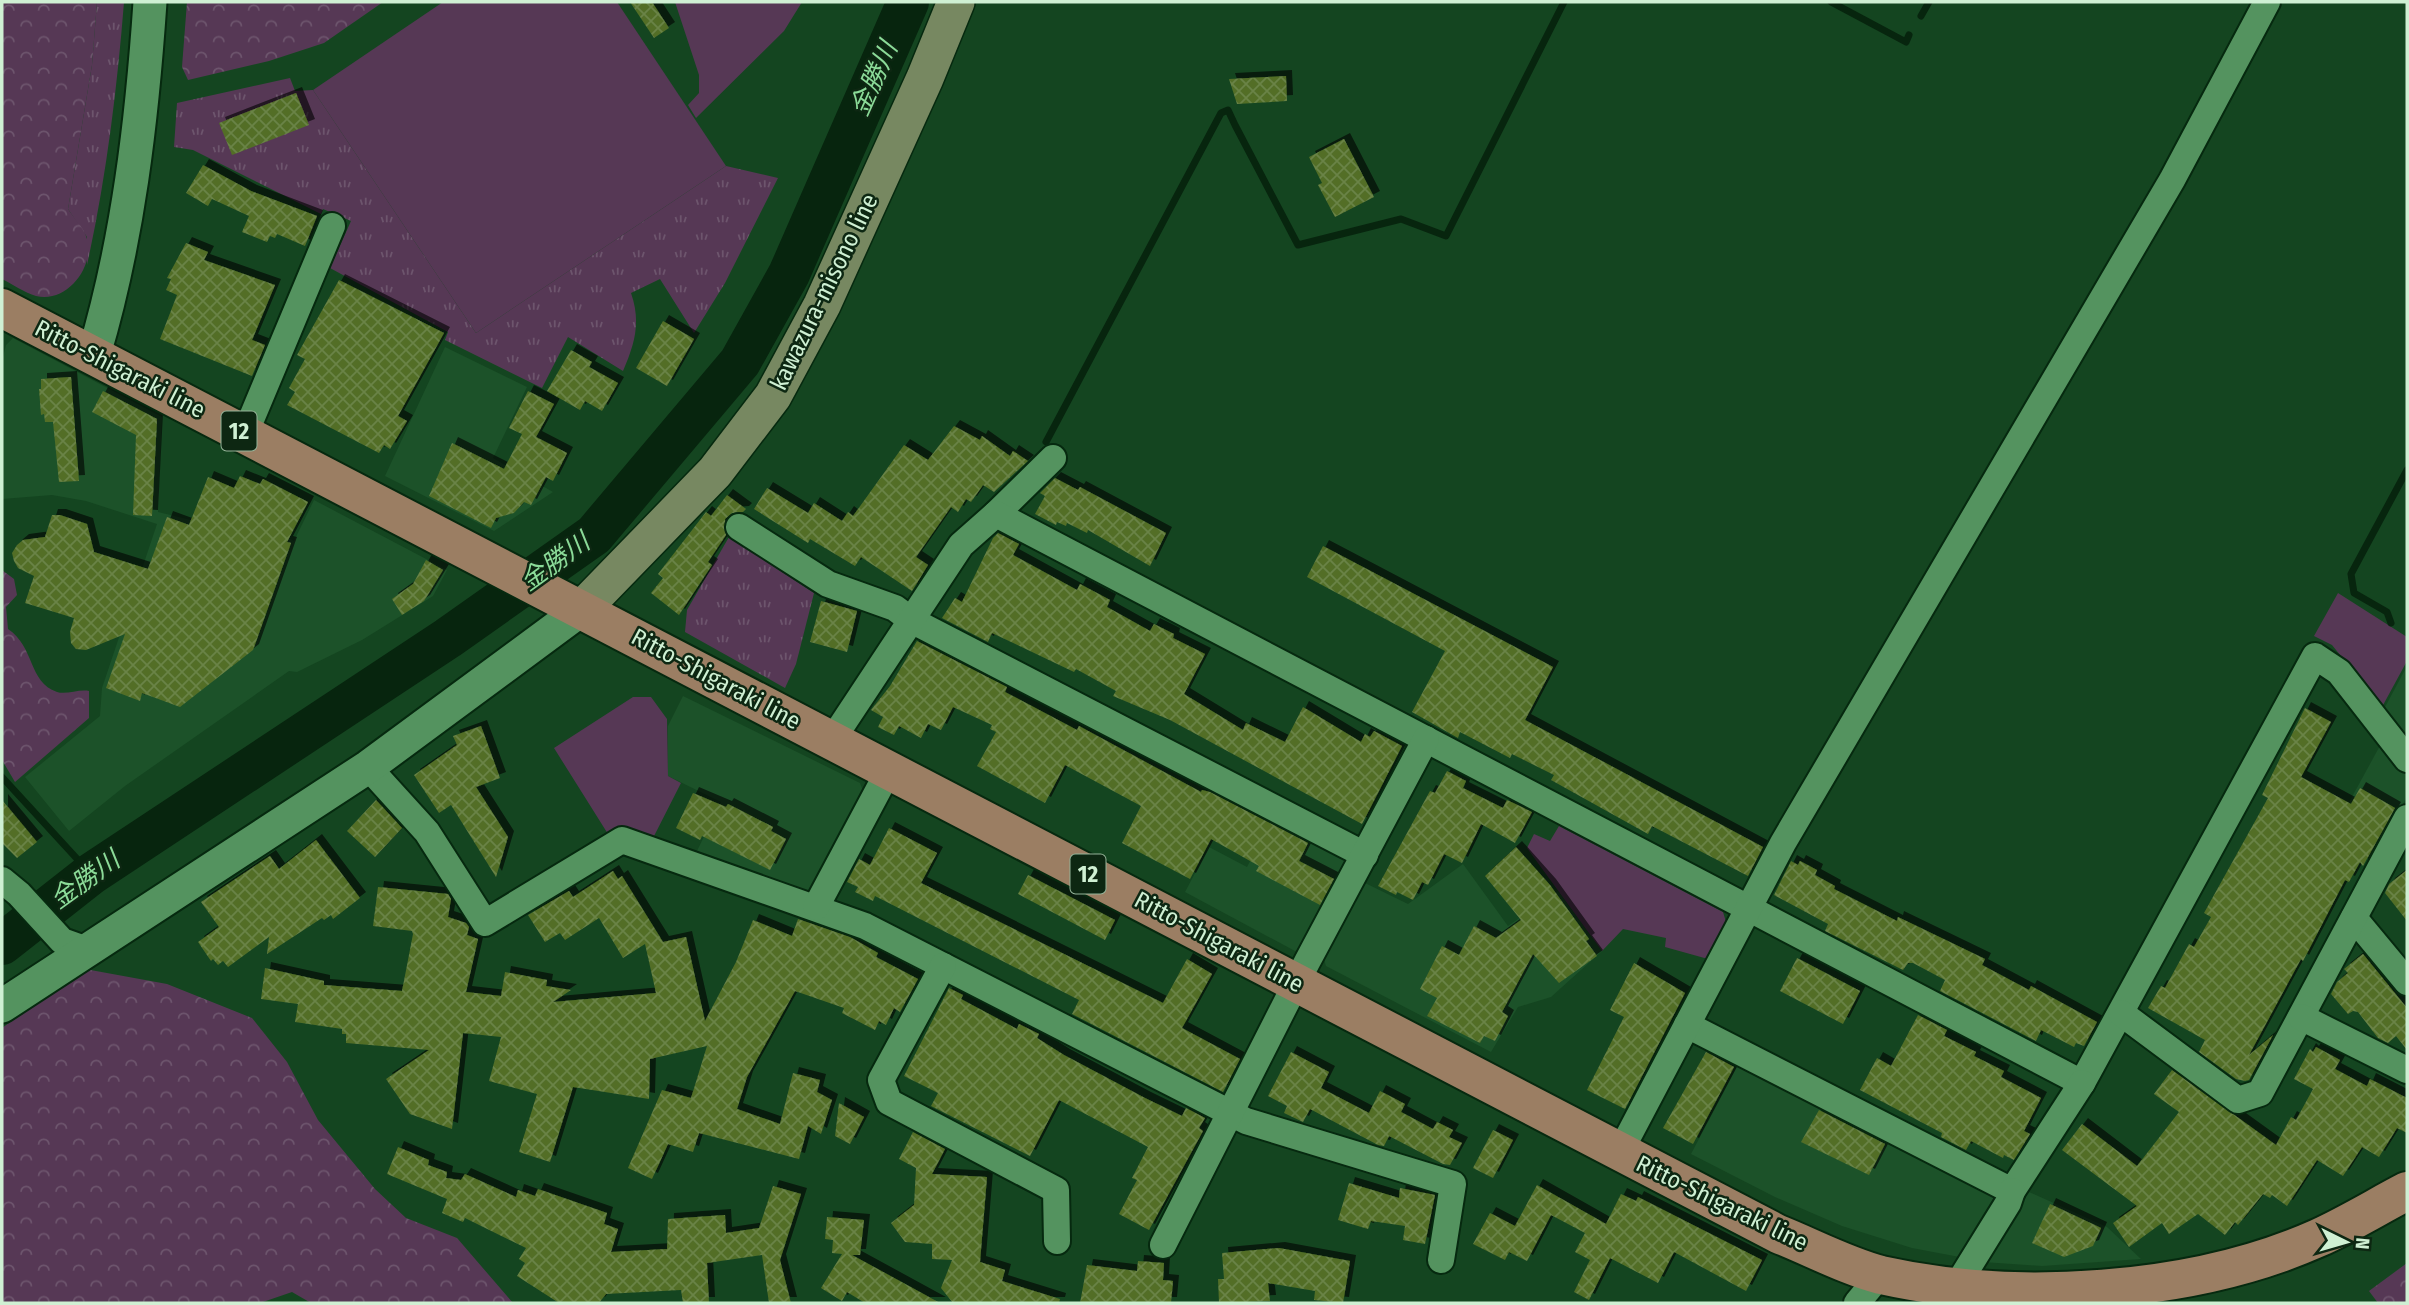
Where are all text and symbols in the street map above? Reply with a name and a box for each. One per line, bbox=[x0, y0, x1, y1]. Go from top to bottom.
water label: 金勝川 bbox=[844, 34, 905, 121]
street label: kawazura-misono line bbox=[764, 189, 884, 395]
street label: Ritto-Shigaraki line bbox=[30, 314, 210, 424]
road number: 12 bbox=[222, 412, 256, 450]
water label: 金勝川 bbox=[514, 525, 598, 597]
street label: Ritto-Shigaraki line bbox=[627, 623, 805, 735]
water label: 金勝川 bbox=[44, 843, 128, 915]
road number: 12 bbox=[1070, 854, 1106, 894]
street label: Ritto-Shigaraki line bbox=[1130, 886, 1308, 998]
street label: Ritto-Shigaraki line bbox=[1632, 1149, 1812, 1257]
north arrow bbox=[2311, 1207, 2381, 1277]
text: N bbox=[2350, 1237, 2374, 1250]

